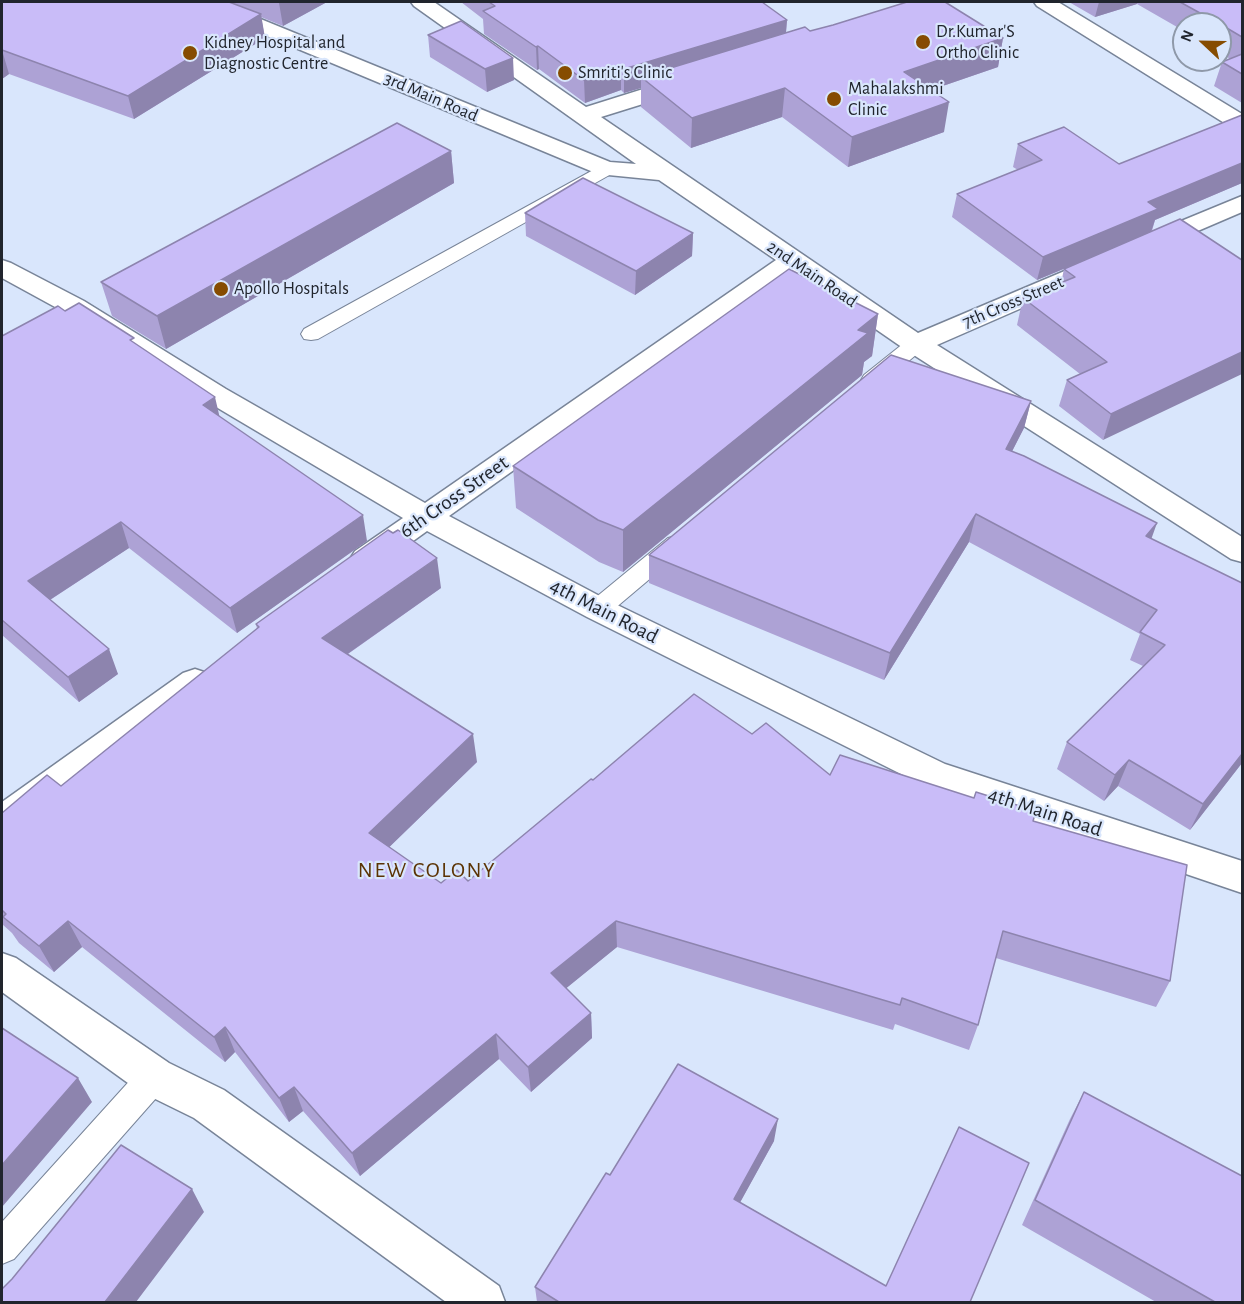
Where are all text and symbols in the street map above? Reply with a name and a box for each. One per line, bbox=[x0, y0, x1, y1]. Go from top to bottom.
north arrow bbox=[1172, 12, 1232, 72]
place label: Dr.Kumar'S Ortho Clinic bbox=[936, 21, 1019, 63]
text: N bbox=[1178, 28, 1197, 44]
place label: Kidney Hospital and Diagnostic Centre bbox=[204, 32, 345, 74]
marker: Dr.Kumar'S Ortho Clinic bbox=[914, 33, 932, 51]
marker: Kidney Hospital and Diagnostic Centre bbox=[181, 44, 199, 62]
place label: Smriti's Clinic bbox=[578, 62, 672, 84]
marker: Smriti's Clinic bbox=[556, 64, 574, 82]
street label: 3rd Main Road bbox=[381, 67, 481, 127]
place label: Mahalakshmi Clinic bbox=[848, 78, 944, 121]
marker: Mahalakshmi Clinic bbox=[825, 90, 843, 108]
street label: 2nd Main Road bbox=[763, 236, 861, 312]
street label: 7th Cross Street bbox=[959, 271, 1067, 333]
place label: Apollo Hospitals bbox=[234, 278, 349, 300]
marker: Apollo Hospitals bbox=[212, 280, 230, 298]
street label: 6th Cross Street bbox=[395, 450, 513, 544]
street label: 4th Main Road bbox=[546, 573, 662, 649]
street label: 4th Main Road bbox=[985, 782, 1105, 842]
district label: NEW COLONY bbox=[358, 857, 496, 883]

